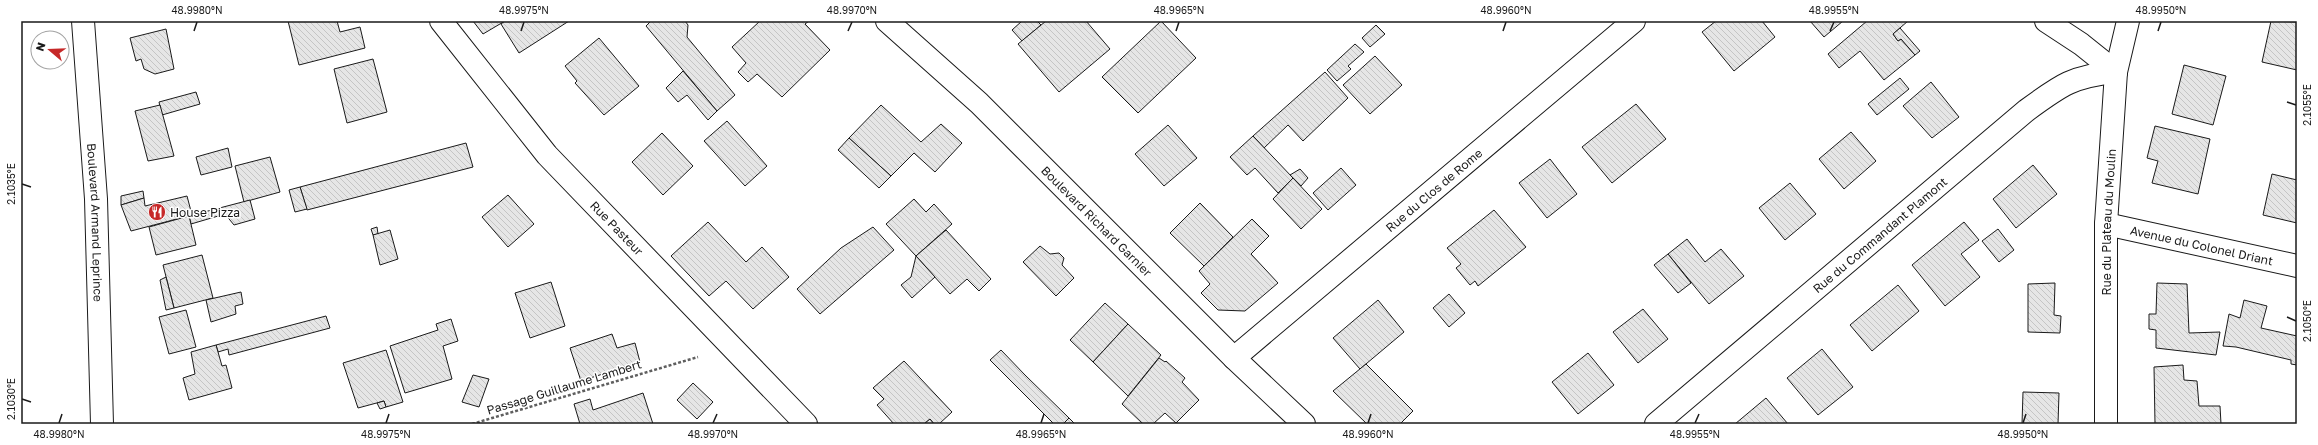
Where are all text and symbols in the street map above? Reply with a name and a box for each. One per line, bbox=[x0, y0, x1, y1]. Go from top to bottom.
text: 48.9980°N bbox=[171, 4, 223, 16]
text: 48.9975°N bbox=[499, 4, 549, 16]
text: 48.9970°N bbox=[827, 4, 877, 16]
text: 48.9965°N bbox=[1154, 4, 1204, 16]
text: 48.9960°N bbox=[1480, 4, 1532, 16]
text: 48.9955°N bbox=[1809, 4, 1859, 16]
text: 48.9950°N bbox=[2136, 4, 2186, 16]
north arrow bbox=[30, 30, 70, 70]
text: N bbox=[33, 41, 48, 53]
text: 2.1055°E bbox=[2301, 84, 2313, 126]
street label: Boulevard Armand Leprince bbox=[84, 143, 106, 302]
street label: Rue du Clos de Rome bbox=[1382, 145, 1485, 235]
street label: Rue du Plateau du Moulin bbox=[2099, 148, 2118, 296]
street label: Boulevard Richard Garnier bbox=[1038, 162, 1156, 280]
text: 2.1035°E bbox=[5, 163, 17, 205]
street label: Rue du Commandant Plamont bbox=[1809, 174, 1950, 296]
street label: Rue Pasteur bbox=[588, 198, 647, 258]
restaurant icon: House Pizza bbox=[147, 202, 167, 222]
place label: House Pizza bbox=[170, 205, 240, 220]
street label: Avenue du Colonel Driant bbox=[2129, 222, 2275, 268]
text: 2.1050°E bbox=[2301, 300, 2313, 342]
street label: Passage Guillaume Lambert bbox=[485, 356, 643, 418]
text: 2.1030°E bbox=[5, 378, 17, 420]
text: 48.9980°N bbox=[33, 428, 85, 440]
text: 48.9975°N bbox=[361, 428, 411, 440]
text: 48.9970°N bbox=[688, 428, 738, 440]
text: 48.9965°N bbox=[1016, 428, 1066, 440]
text: 48.9960°N bbox=[1342, 428, 1394, 440]
text: 48.9955°N bbox=[1670, 428, 1720, 440]
text: 48.9950°N bbox=[1998, 428, 2048, 440]

